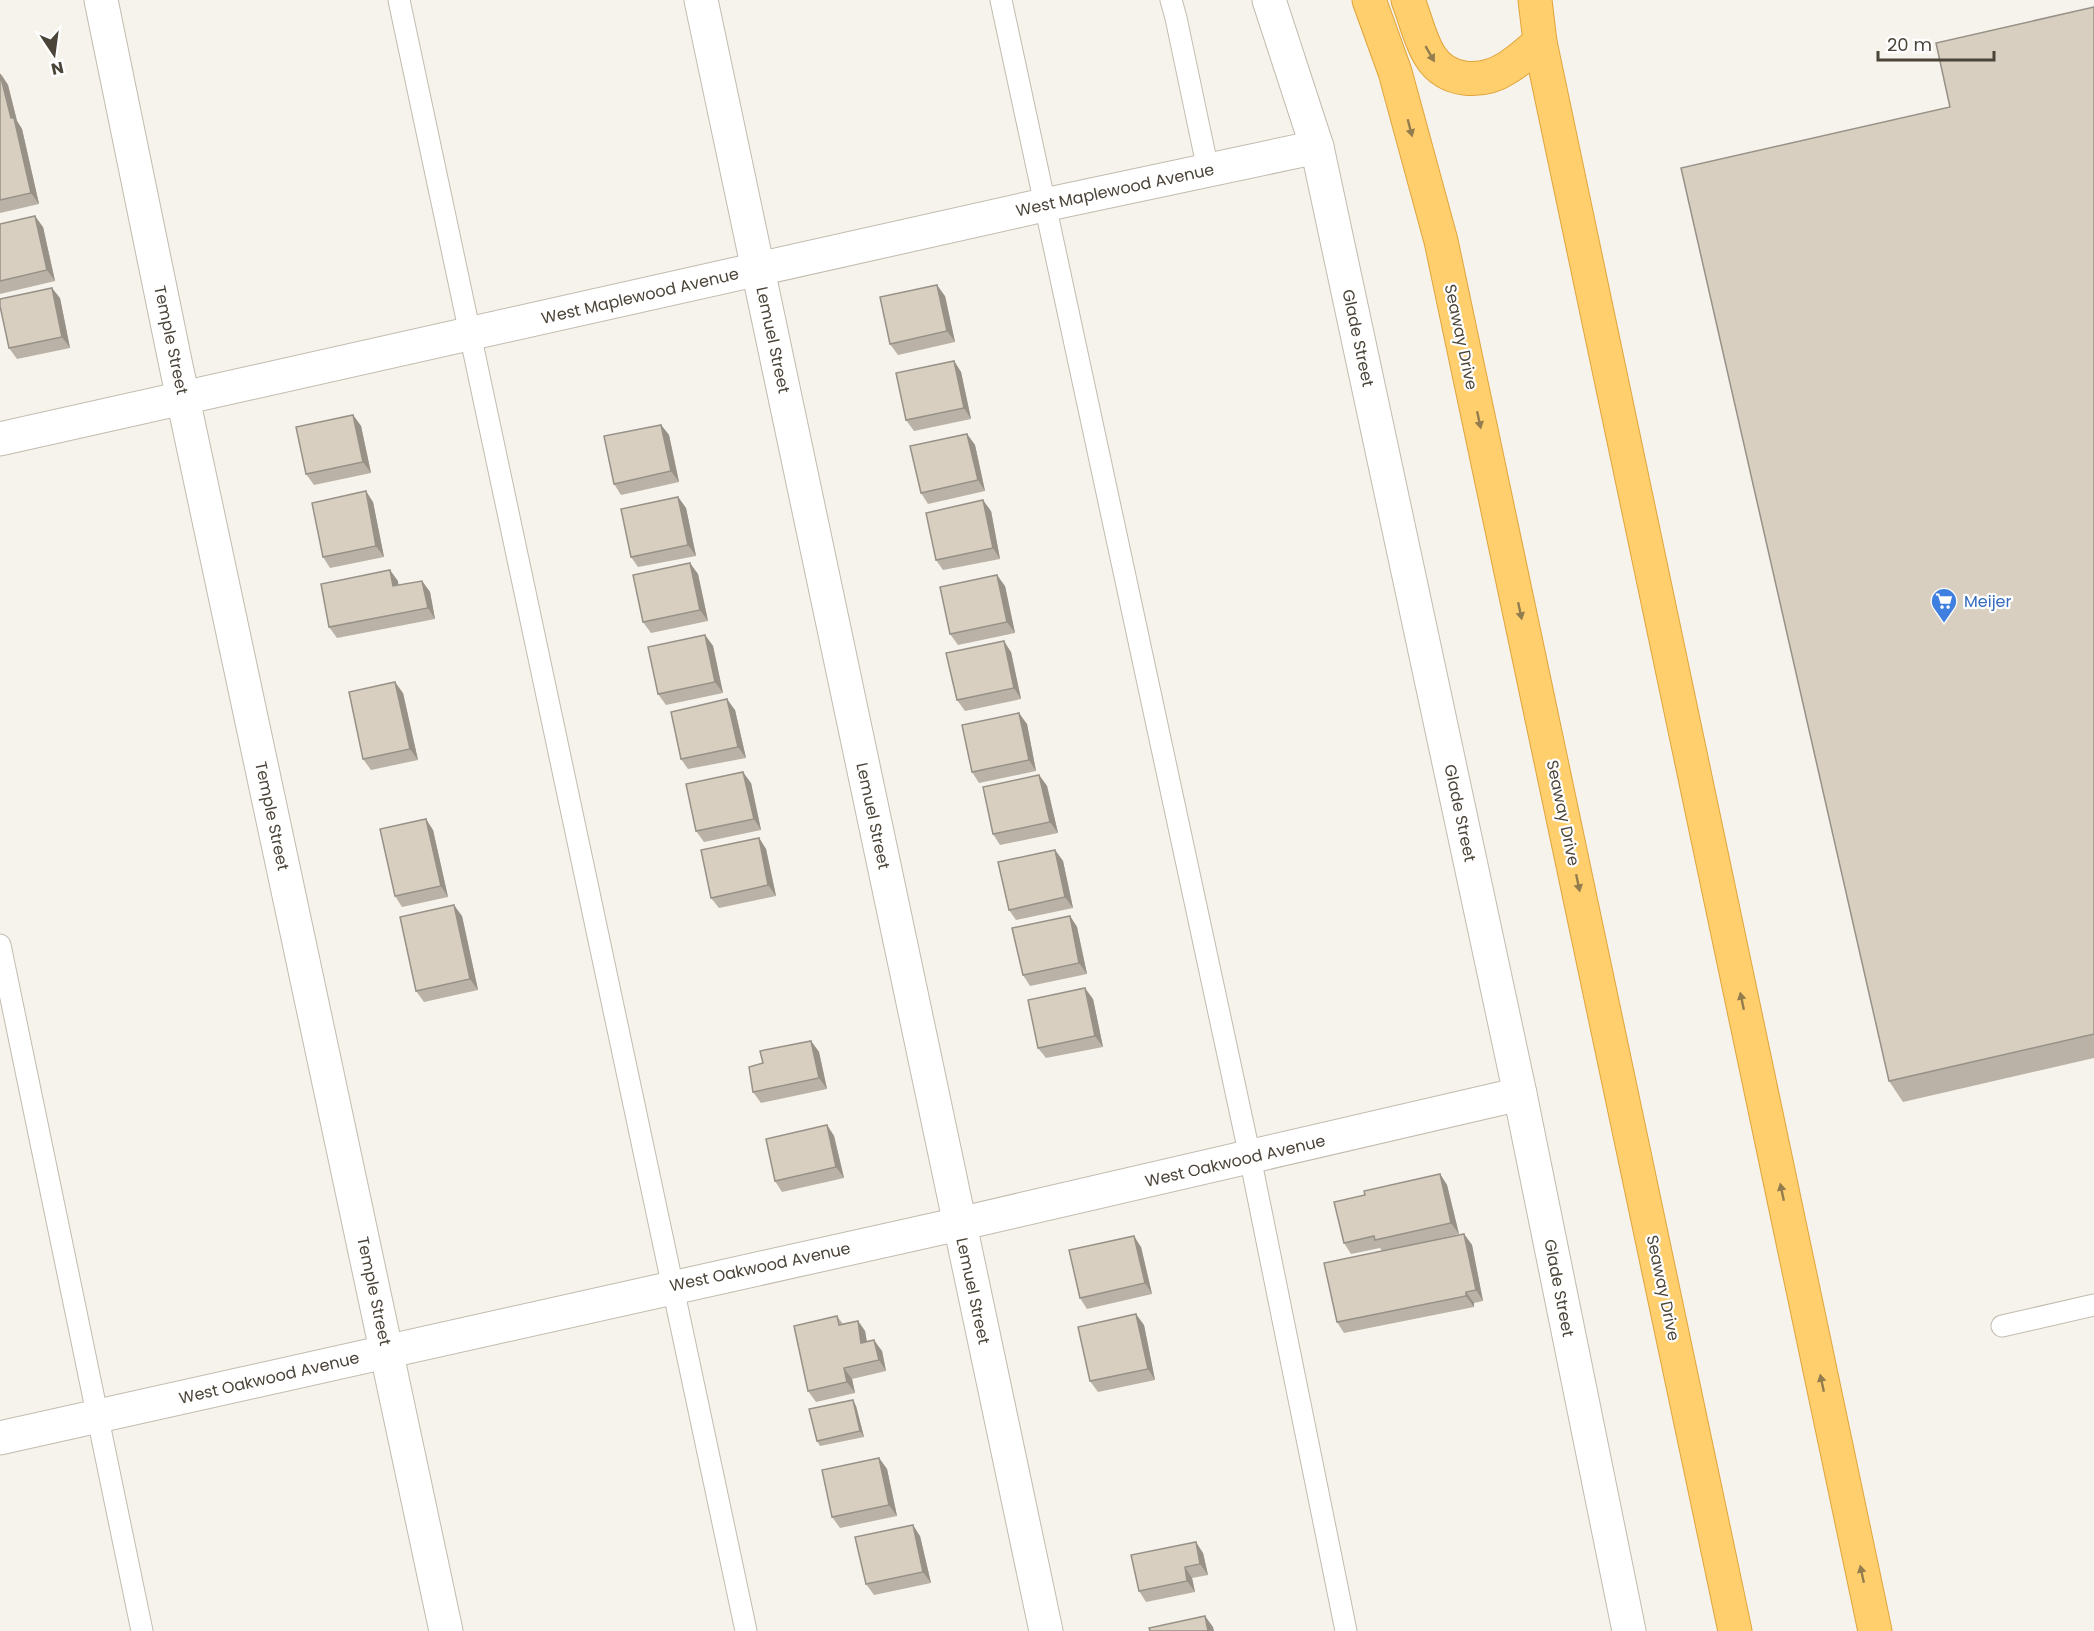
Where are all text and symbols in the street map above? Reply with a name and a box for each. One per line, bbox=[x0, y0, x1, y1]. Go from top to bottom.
north arrow bbox=[24, 24, 84, 84]
scale bar bbox=[1878, 24, 1994, 62]
text: 20 m bbox=[1887, 32, 1932, 57]
one-way arrow bbox=[1425, 46, 1436, 62]
text: N bbox=[49, 56, 66, 81]
one-way arrow bbox=[1406, 119, 1415, 137]
street label: West Maplewood Avenue bbox=[1014, 158, 1216, 222]
street label: West Maplewood Avenue bbox=[539, 262, 741, 330]
street label: Seaway Drive bbox=[1439, 282, 1483, 392]
street label: Temple Street bbox=[148, 283, 194, 397]
street label: Lemuel Street bbox=[750, 285, 796, 396]
street label: Glade Street bbox=[1336, 287, 1380, 389]
one-way arrow bbox=[1475, 411, 1484, 430]
supermarket icon: Meijer bbox=[1929, 586, 1959, 624]
place label: Meijer bbox=[1964, 590, 2012, 613]
one-way arrow bbox=[1515, 601, 1525, 620]
street label: Seaway Drive bbox=[1541, 758, 1585, 868]
street label: Temple Street bbox=[249, 759, 295, 873]
street label: Lemuel Street bbox=[850, 761, 896, 872]
street label: Glade Street bbox=[1438, 762, 1482, 864]
one-way arrow bbox=[1574, 874, 1583, 893]
one-way arrow bbox=[1737, 992, 1746, 1011]
street label: West Oakwood Avenue bbox=[1143, 1129, 1327, 1193]
one-way arrow bbox=[1777, 1182, 1786, 1201]
street label: Seaway Drive bbox=[1641, 1233, 1685, 1343]
street label: Temple Street bbox=[351, 1234, 397, 1348]
street label: Lemuel Street bbox=[950, 1236, 996, 1347]
street label: West Oakwood Avenue bbox=[667, 1237, 853, 1297]
street label: Glade Street bbox=[1538, 1237, 1580, 1339]
street label: West Oakwood Avenue bbox=[177, 1346, 361, 1410]
one-way arrow bbox=[1817, 1373, 1826, 1392]
one-way arrow bbox=[1857, 1565, 1867, 1583]

